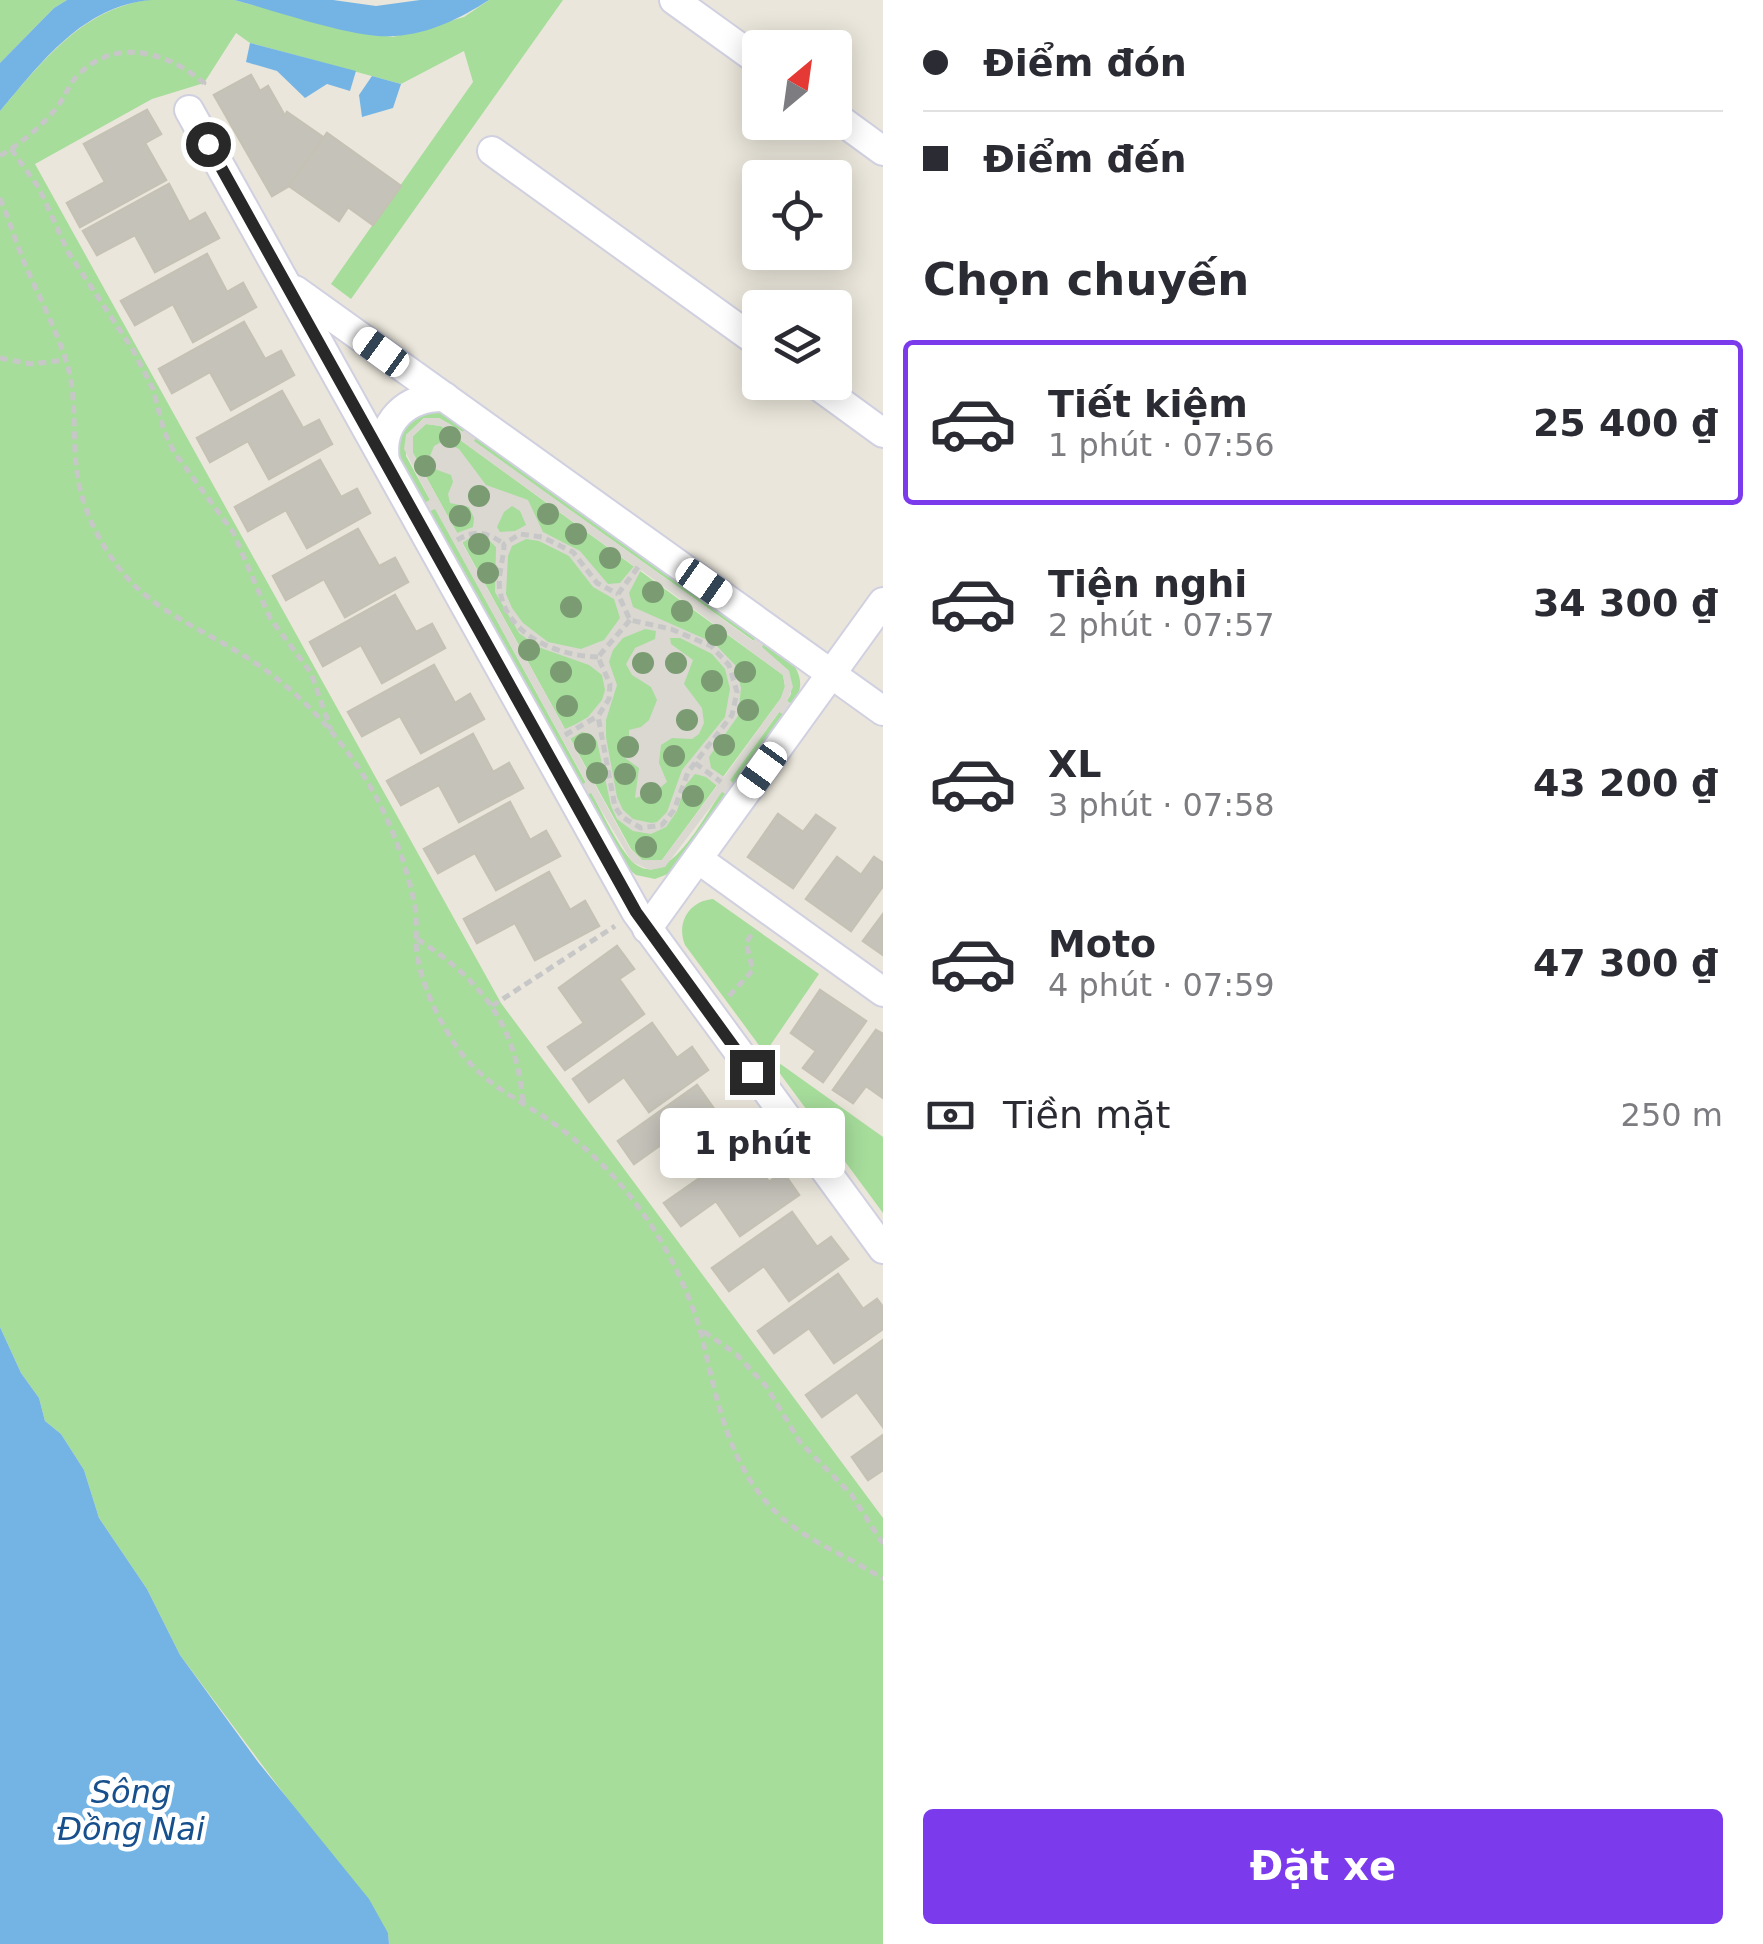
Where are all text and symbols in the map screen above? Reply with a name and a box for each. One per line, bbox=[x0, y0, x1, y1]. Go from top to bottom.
north arrow bbox=[742, 30, 852, 140]
map controls bbox=[742, 30, 852, 400]
text: Điểm đón bbox=[983, 41, 1187, 85]
route start bbox=[186, 122, 231, 167]
text: Điểm đến bbox=[983, 137, 1187, 181]
button: locate bbox=[742, 160, 852, 270]
text: Chọn chuyến bbox=[923, 253, 1249, 306]
button: layers bbox=[742, 290, 852, 400]
car bbox=[348, 322, 414, 382]
icon: car bbox=[928, 378, 1018, 468]
text: Tiết kiệm bbox=[1048, 382, 1248, 426]
text: 25 400 ₫ bbox=[1533, 401, 1718, 445]
text: 1 phút · 07:56 bbox=[1048, 426, 1275, 464]
car bbox=[671, 554, 737, 612]
icon: car bbox=[928, 558, 1018, 648]
text: Tiện nghi bbox=[1048, 562, 1247, 606]
text: 34 300 ₫ bbox=[1533, 581, 1718, 625]
text: 2 phút · 07:57 bbox=[1048, 606, 1275, 644]
car bbox=[732, 737, 792, 803]
icon: car bbox=[928, 738, 1018, 828]
text: XL bbox=[1048, 742, 1102, 786]
text: 43 200 ₫ bbox=[1533, 761, 1718, 805]
text: 3 phút · 07:58 bbox=[1048, 786, 1275, 824]
icon: car bbox=[928, 918, 1018, 1008]
text: Moto bbox=[1048, 922, 1156, 966]
text: 47 300 ₫ bbox=[1533, 941, 1718, 985]
text: 4 phút · 07:59 bbox=[1048, 966, 1275, 1004]
route end bbox=[730, 1050, 775, 1095]
icon: cash bbox=[923, 1088, 978, 1143]
text: Tiền mặt bbox=[1003, 1093, 1170, 1137]
text: 250 m bbox=[1621, 1096, 1723, 1134]
callout: 1 phút bbox=[660, 1107, 844, 1177]
text: 1 phút bbox=[694, 1124, 811, 1162]
water label: Sông Đồng Nai bbox=[57, 1773, 205, 1848]
button: Đặt xe bbox=[923, 1809, 1723, 1924]

